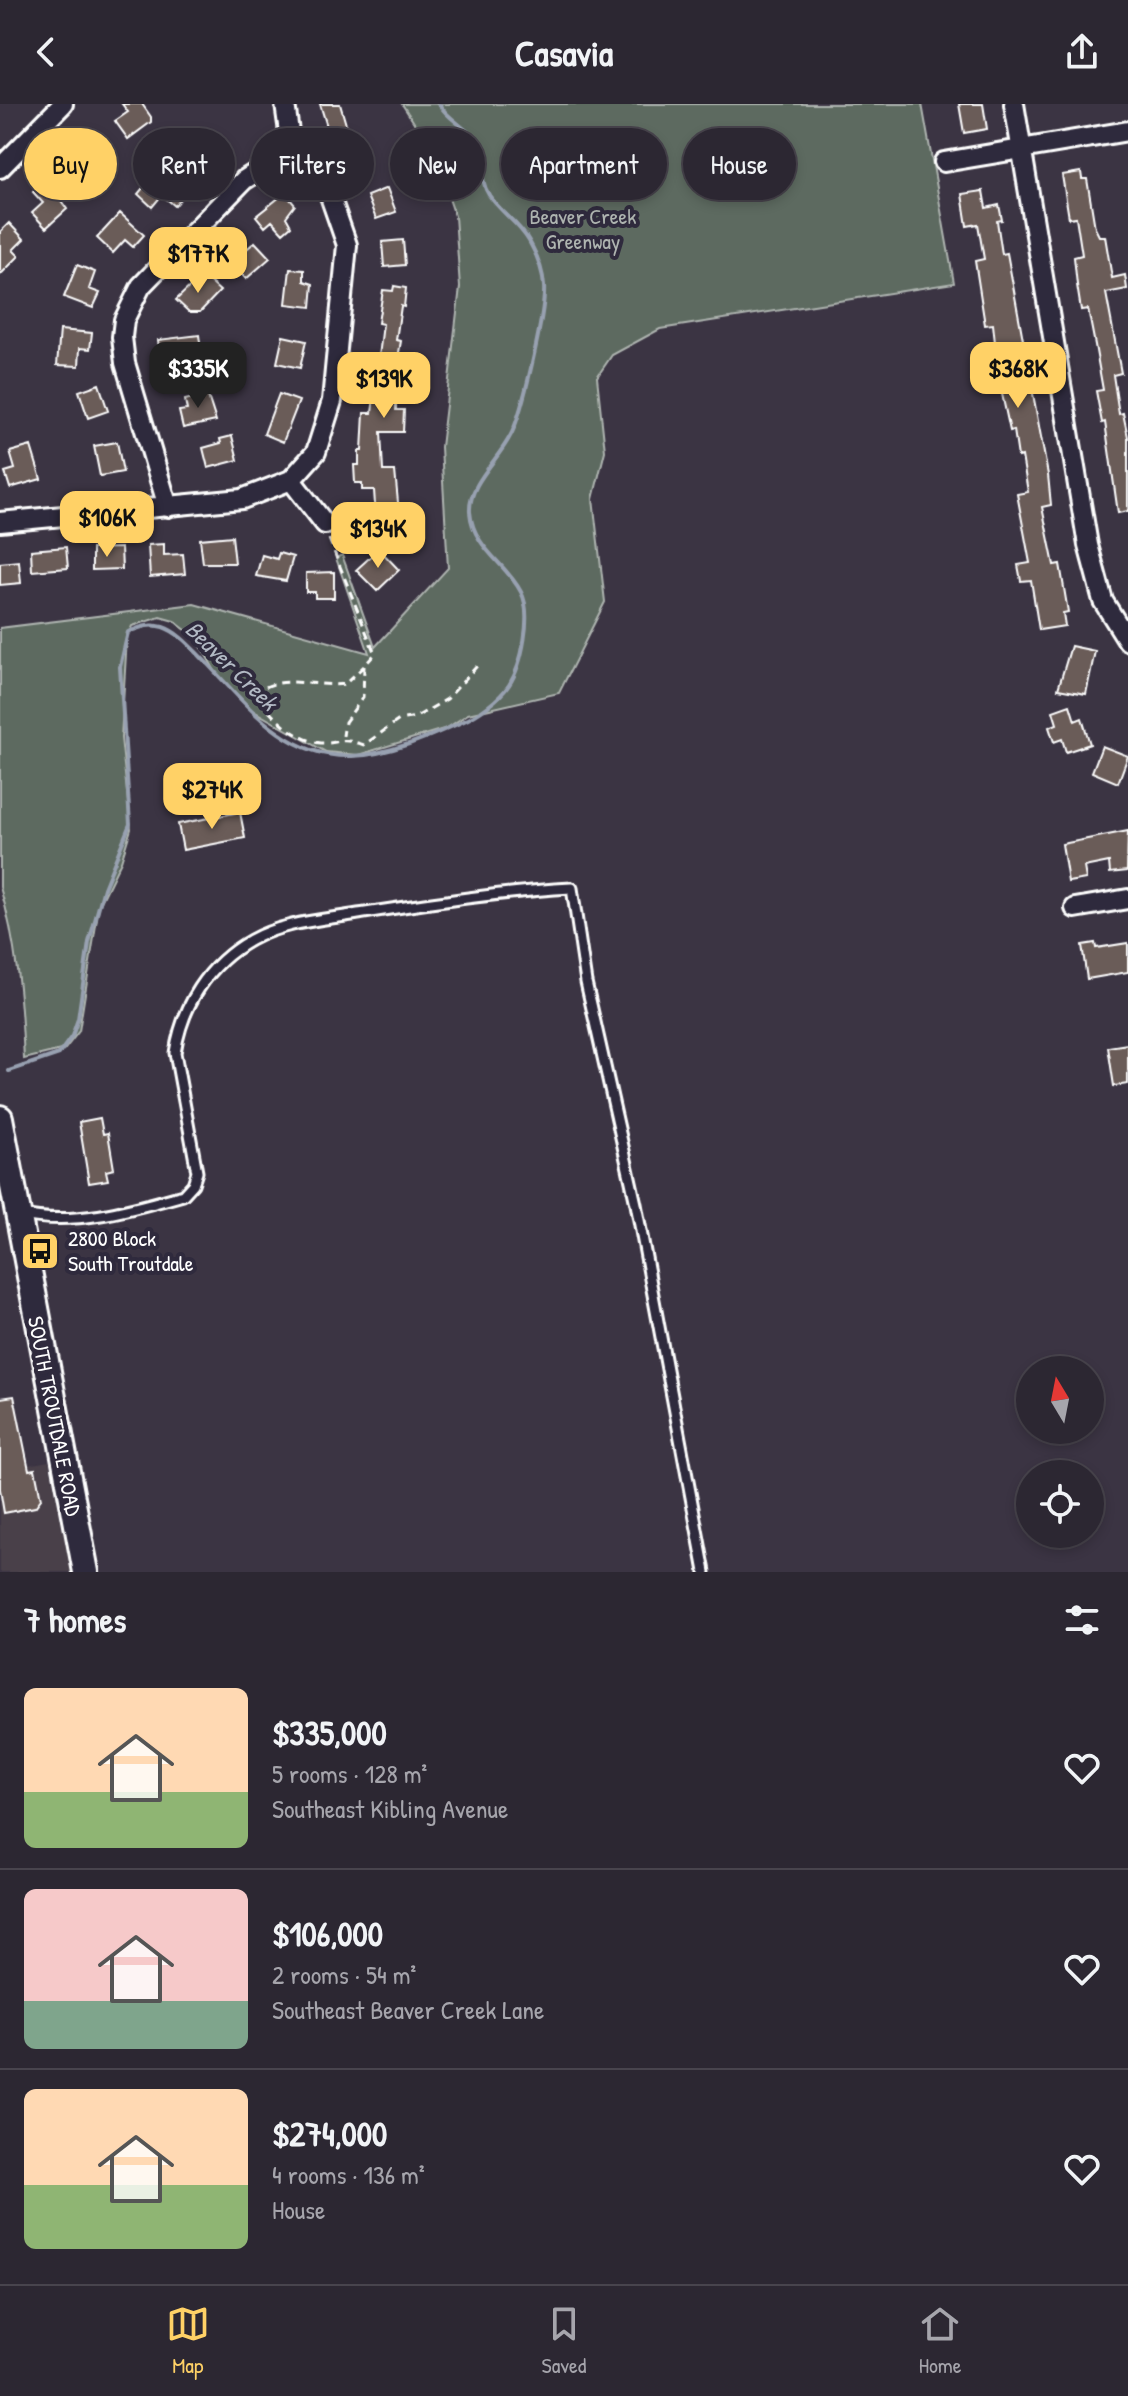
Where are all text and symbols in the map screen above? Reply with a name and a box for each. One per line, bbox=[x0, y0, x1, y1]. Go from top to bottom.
text: Casavia bbox=[515, 28, 613, 77]
icon: back bbox=[24, 30, 68, 74]
icon: share bbox=[1060, 30, 1104, 74]
chip: Buy bbox=[24, 128, 117, 200]
chip: Rent bbox=[133, 128, 235, 200]
chip: Filters bbox=[251, 128, 374, 200]
chip: New bbox=[390, 128, 485, 200]
chip: Apartment bbox=[501, 128, 667, 200]
chip: House bbox=[683, 128, 796, 200]
park label: Beaver Creek Greenway bbox=[530, 201, 636, 256]
pin: $177K bbox=[142, 227, 254, 295]
text: $177K bbox=[167, 235, 229, 270]
pin: $335K bbox=[142, 342, 254, 410]
pin: $368K bbox=[962, 342, 1074, 410]
text: $335K bbox=[167, 350, 229, 385]
text: $368K bbox=[988, 350, 1048, 385]
pin: $139K bbox=[328, 352, 440, 420]
text: $139K bbox=[355, 360, 413, 395]
pin: $106K bbox=[51, 491, 163, 559]
text: $106K bbox=[78, 499, 136, 534]
pin: $134K bbox=[322, 502, 434, 570]
text: $134K bbox=[349, 510, 407, 545]
water label: Beaver Creek bbox=[179, 613, 286, 718]
pin: $274K bbox=[156, 763, 268, 831]
text: $274K bbox=[181, 771, 243, 806]
place label: 2800 Block South Troutdale bbox=[68, 1223, 194, 1278]
bus stop icon: 2800 Block South Troutdale bbox=[19, 1230, 61, 1272]
street label: SOUTH TROUTDALE ROAD bbox=[21, 1314, 89, 1519]
north arrow bbox=[1016, 1356, 1104, 1444]
map controls bbox=[1016, 1356, 1104, 1548]
button: locate bbox=[1016, 1460, 1104, 1548]
text: 7 homes bbox=[24, 1597, 126, 1643]
icon: filters bbox=[1060, 1598, 1104, 1642]
text: $335,000 bbox=[272, 1710, 387, 1756]
icon: home bbox=[88, 1720, 184, 1816]
icon: heart bbox=[1060, 1746, 1104, 1790]
text: 5 rooms · 128 m² bbox=[272, 1756, 427, 1791]
text: Southeast Kibling Avenue bbox=[272, 1791, 508, 1826]
text: $106,000 bbox=[272, 1911, 383, 1957]
icon: home bbox=[88, 1921, 184, 2017]
icon: heart bbox=[1060, 1947, 1104, 1991]
text: 2 rooms · 54 m² bbox=[272, 1957, 416, 1992]
text: Southeast Beaver Creek Lane bbox=[272, 1992, 544, 2027]
text: $274,000 bbox=[272, 2111, 387, 2157]
icon: home bbox=[88, 2121, 184, 2217]
icon: heart bbox=[1060, 2147, 1104, 2191]
text: 4 rooms · 136 m² bbox=[272, 2157, 425, 2192]
text: House bbox=[272, 2192, 325, 2227]
tab: Map bbox=[166, 2302, 210, 2380]
tab: Saved bbox=[542, 2302, 586, 2380]
tab: Home bbox=[918, 2302, 962, 2380]

